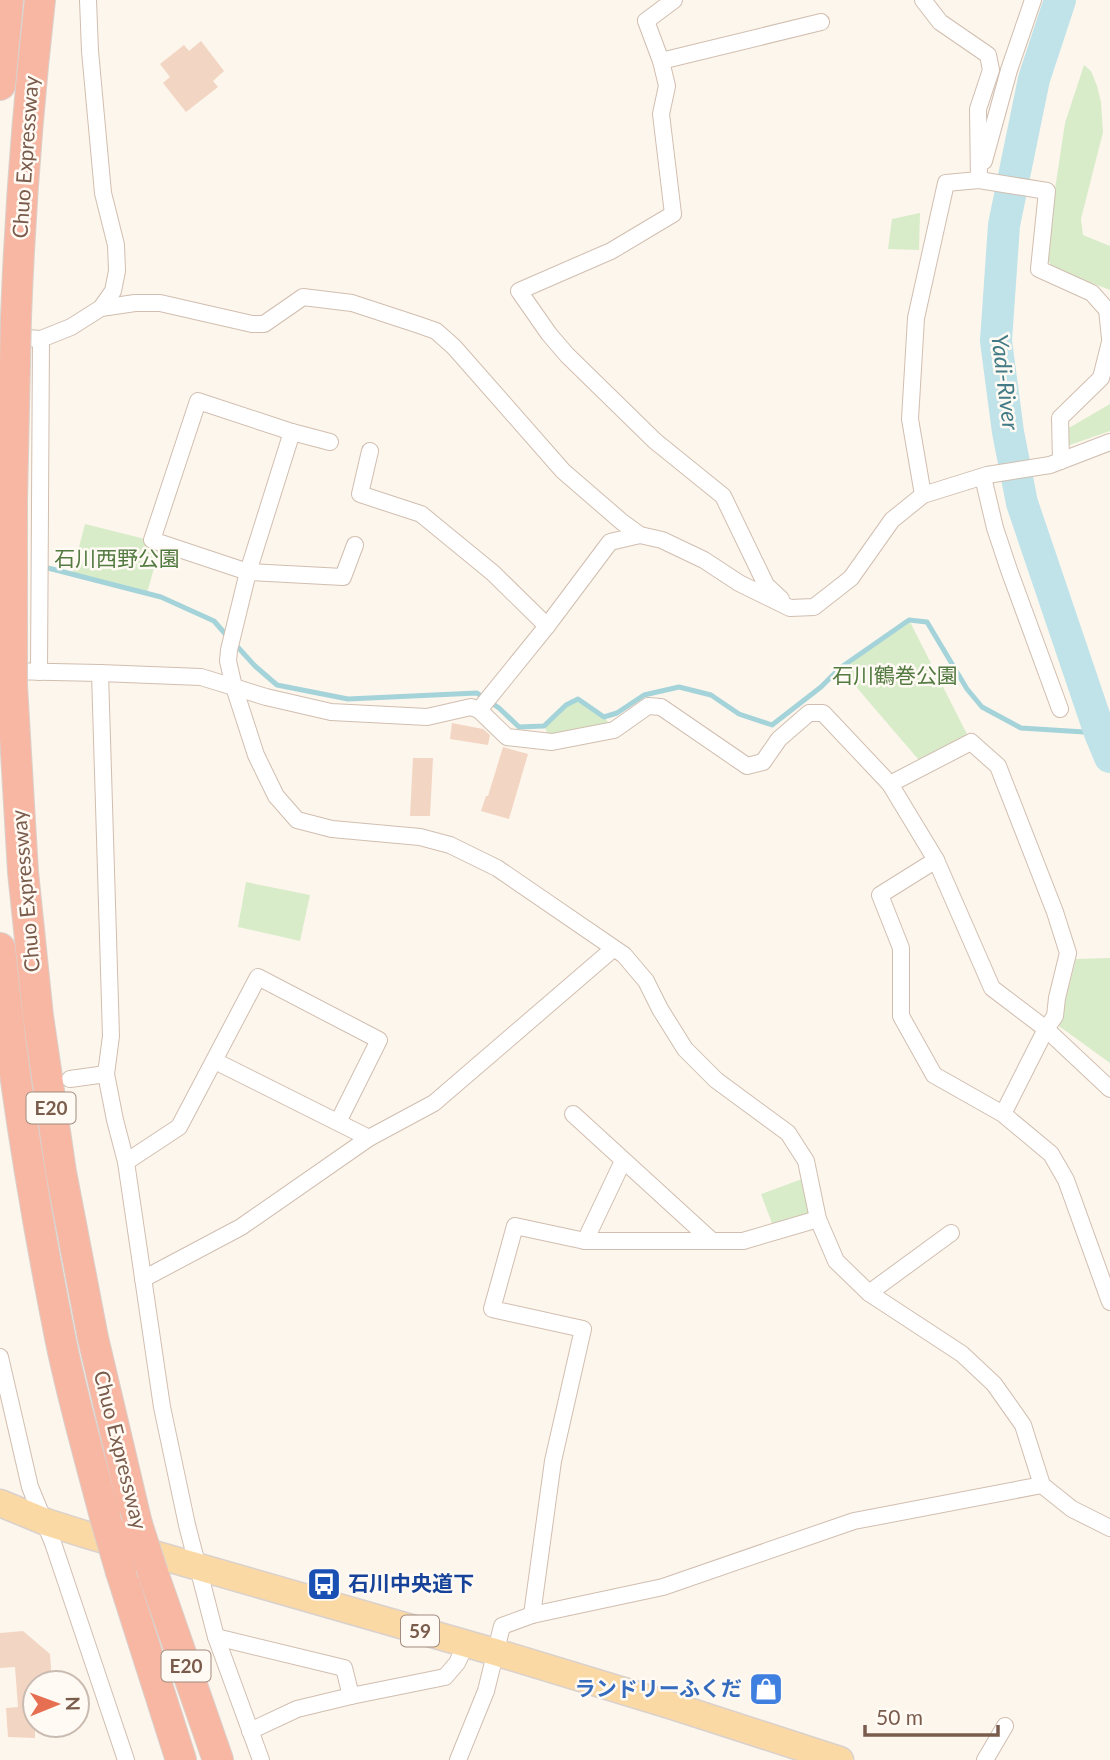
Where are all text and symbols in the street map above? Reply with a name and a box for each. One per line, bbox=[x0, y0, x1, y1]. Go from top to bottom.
street label: Chuo Expressway bbox=[6, 75, 43, 239]
water label: Yadi-River bbox=[986, 332, 1026, 432]
park label: 石川西野公園 bbox=[54, 545, 180, 570]
park label: 石川鶴巻公園 bbox=[832, 662, 958, 687]
street label: Chuo Expressway bbox=[5, 809, 44, 973]
road number: E20 bbox=[26, 1092, 76, 1124]
street label: Chuo Expressway bbox=[90, 1368, 153, 1532]
bus stop icon: 石川中央道下 bbox=[305, 1565, 343, 1603]
place label: 石川中央道下 bbox=[348, 1570, 474, 1595]
road number: 59 bbox=[401, 1616, 439, 1646]
road number: E20 bbox=[162, 1650, 210, 1682]
north arrow bbox=[21, 1669, 91, 1739]
shop icon: ランドリーふくだ bbox=[747, 1670, 785, 1708]
place label: ランドリーふくだ bbox=[575, 1675, 742, 1700]
scale bar bbox=[865, 1694, 998, 1738]
text: N bbox=[62, 1696, 85, 1711]
text: 50 m bbox=[876, 1704, 923, 1729]

